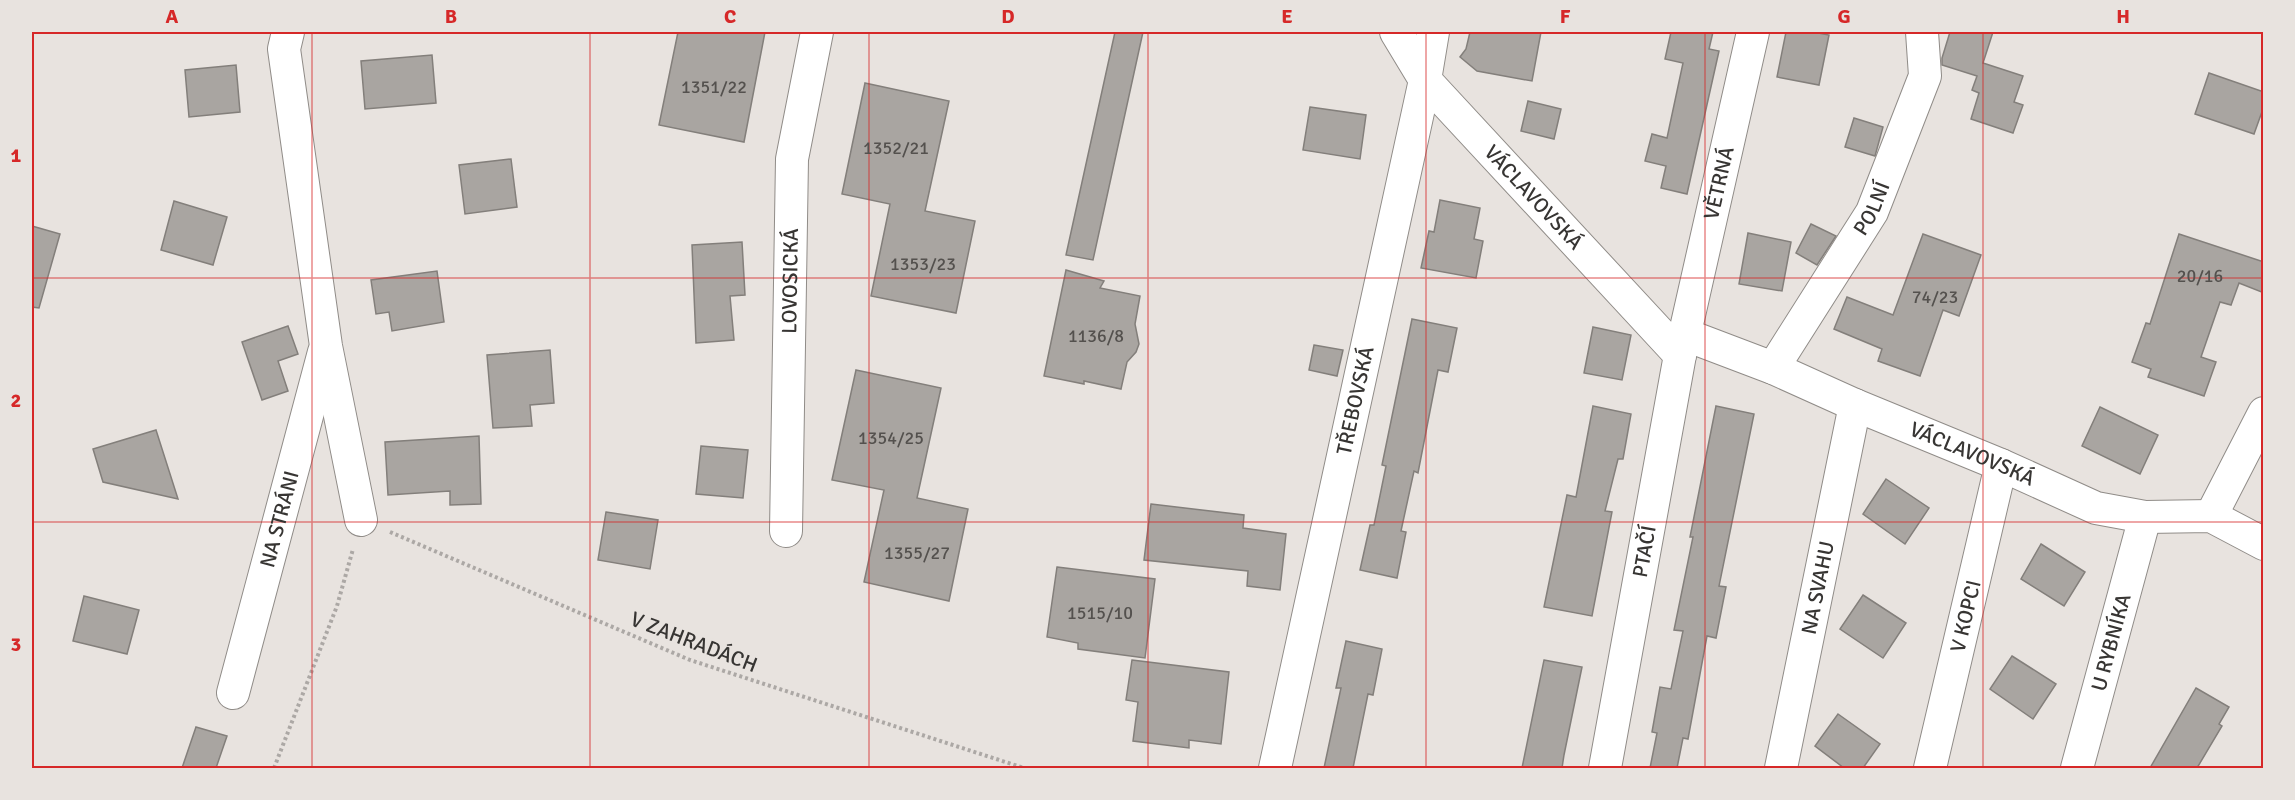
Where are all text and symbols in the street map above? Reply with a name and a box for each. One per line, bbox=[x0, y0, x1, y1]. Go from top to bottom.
text: A bbox=[166, 4, 179, 29]
text: B bbox=[445, 4, 457, 29]
text: C bbox=[724, 4, 736, 29]
text: D bbox=[1001, 4, 1015, 29]
text: E bbox=[1281, 4, 1293, 29]
text: F bbox=[1560, 4, 1571, 29]
text: G bbox=[1837, 4, 1851, 29]
text: H bbox=[2116, 4, 2130, 29]
house number: 1351/22 bbox=[681, 76, 747, 98]
house number: 1352/21 bbox=[863, 137, 929, 159]
street label: VÁCLAVOVSKÁ bbox=[1479, 140, 1589, 255]
text: 1 bbox=[11, 143, 22, 168]
street label: VĚTRNÁ bbox=[1698, 144, 1740, 222]
street label: POLNÍ bbox=[1847, 177, 1896, 240]
street label: LOVOSICKÁ bbox=[776, 228, 804, 334]
house number: 1353/23 bbox=[890, 253, 956, 275]
house number: 20/16 bbox=[2177, 265, 2223, 287]
house number: 74/23 bbox=[1912, 286, 1958, 308]
house number: 1136/8 bbox=[1068, 325, 1124, 347]
street label: TŘEBOVSKÁ bbox=[1331, 344, 1380, 457]
text: 2 bbox=[11, 388, 21, 413]
street label: VÁCLAVOVSKÁ bbox=[1906, 416, 2039, 492]
house number: 1354/25 bbox=[858, 427, 924, 449]
street label: NA STRÁNI bbox=[254, 468, 305, 570]
street label: PTAČÍ bbox=[1627, 523, 1662, 580]
street label: NA SVAHU bbox=[1796, 539, 1840, 637]
house number: 1355/27 bbox=[884, 542, 950, 564]
street label: V KOPCI bbox=[1945, 577, 1987, 655]
street label: U RYBNÍKA bbox=[2085, 591, 2137, 694]
house number: 1515/10 bbox=[1067, 602, 1133, 624]
street label: V ZAHRADÁCH bbox=[627, 606, 761, 678]
text: 3 bbox=[11, 632, 21, 657]

